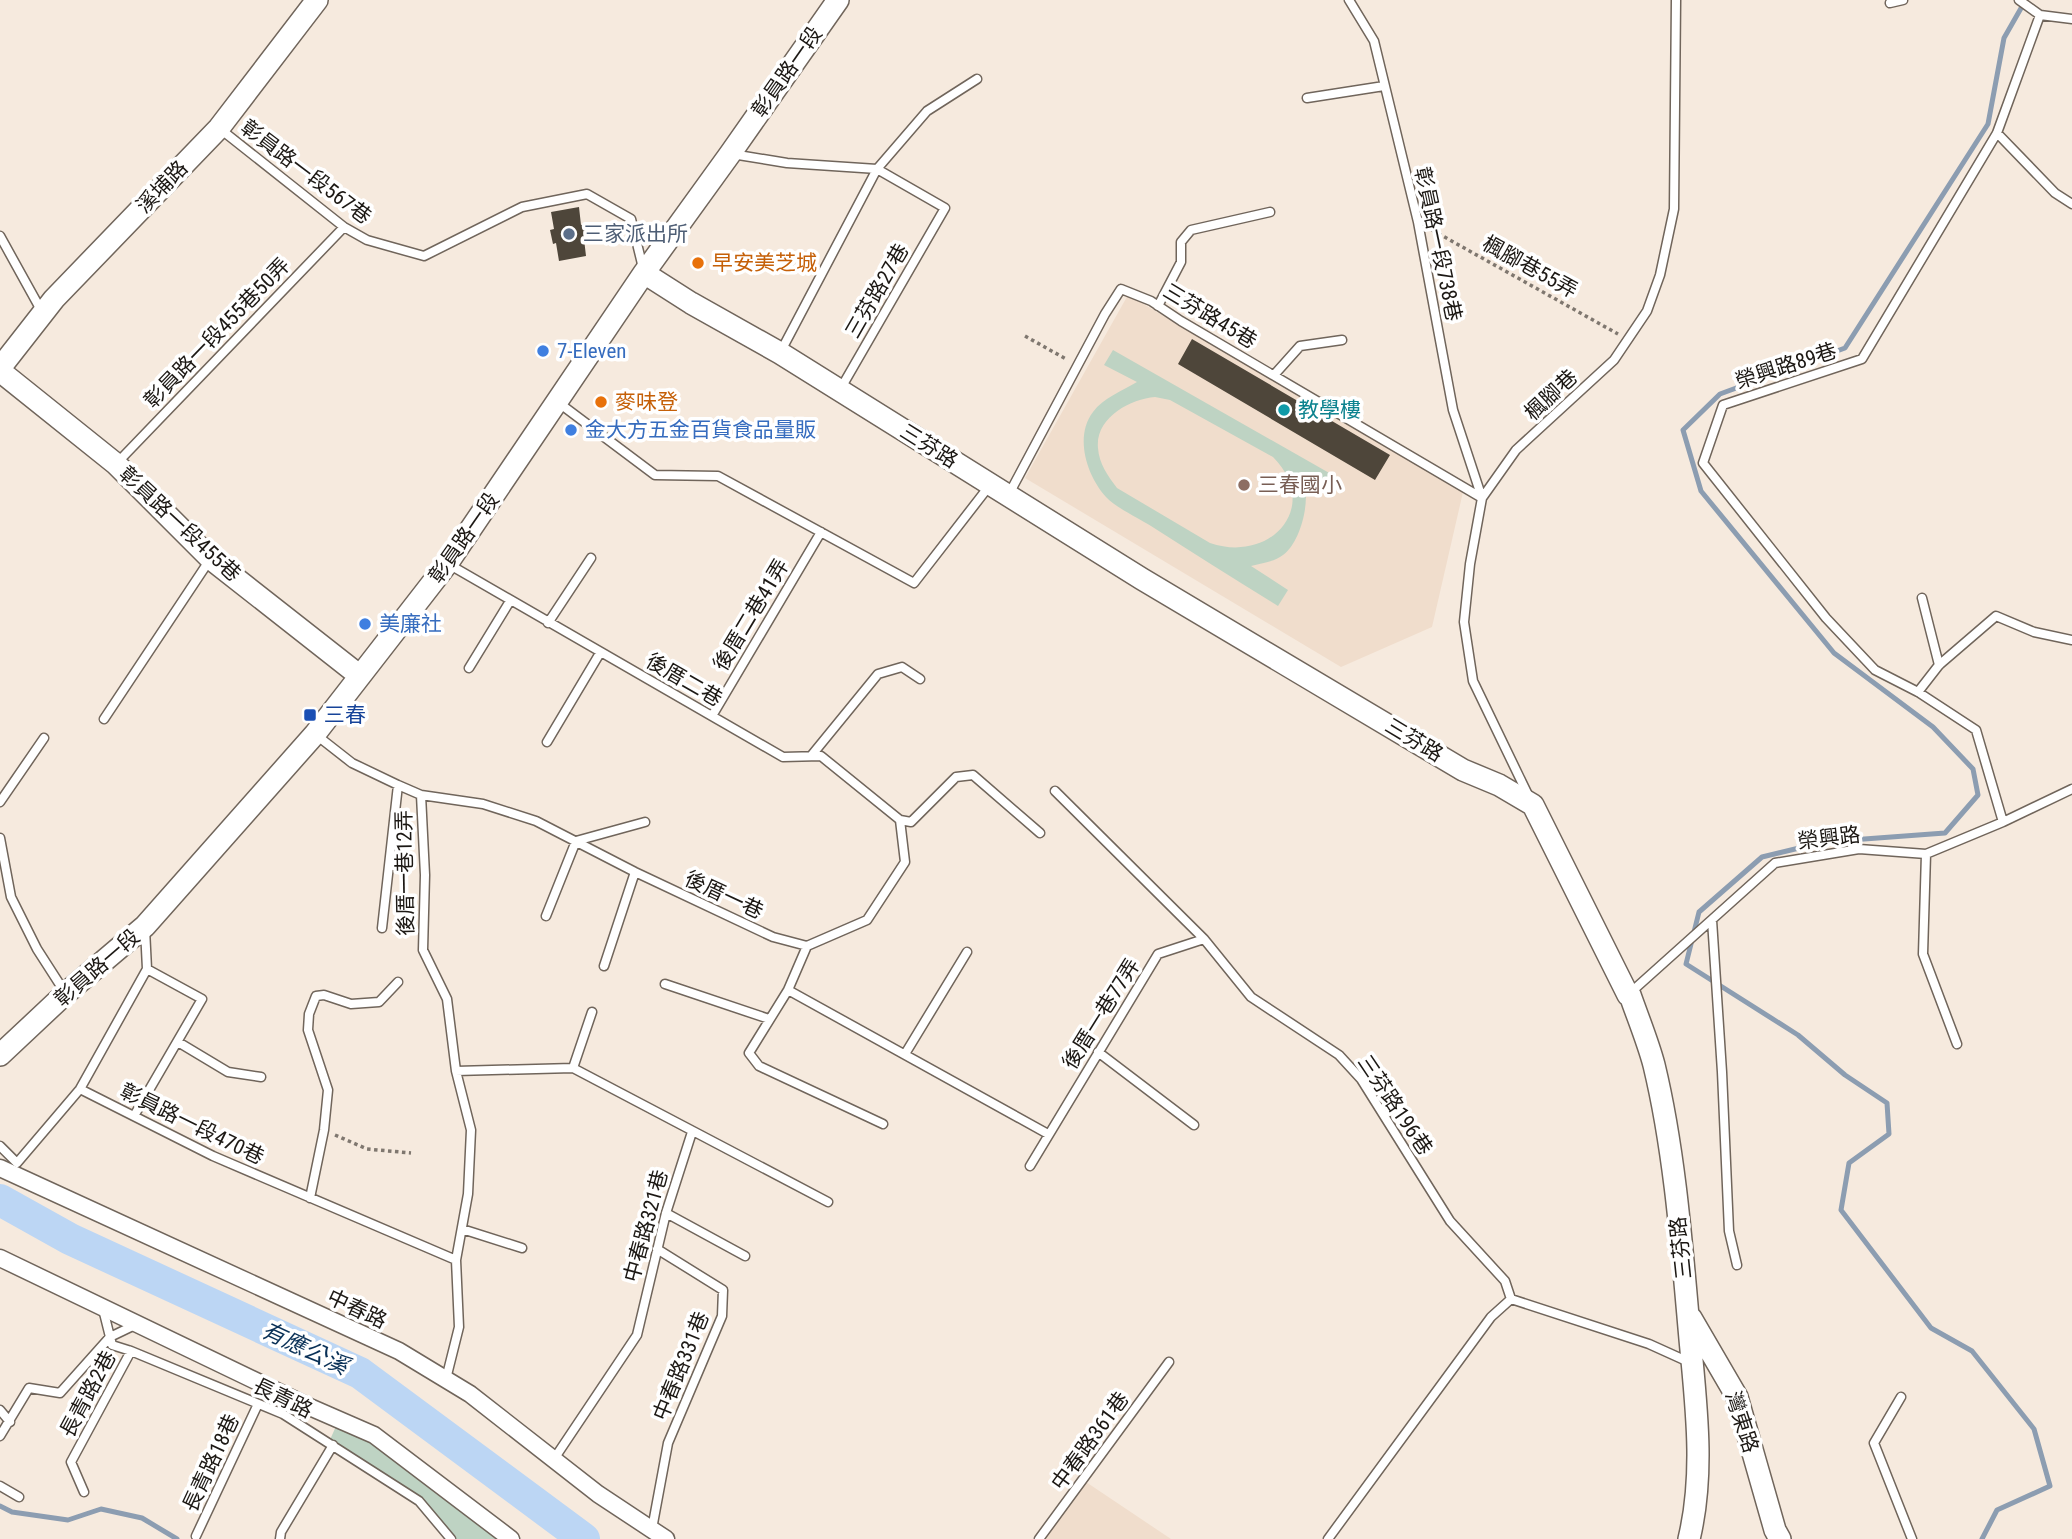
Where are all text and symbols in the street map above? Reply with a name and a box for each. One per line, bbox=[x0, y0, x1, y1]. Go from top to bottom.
street label: 彰員路一段 bbox=[747, 22, 827, 122]
street label: 彰員路一段567巷 bbox=[236, 115, 376, 229]
street label: 溪埔路 bbox=[131, 156, 193, 218]
street label: 彰員路一段738巷 bbox=[1410, 165, 1466, 323]
place label: 三家派出所 bbox=[583, 222, 688, 246]
marker: 三家派出所 bbox=[561, 226, 577, 242]
street label: 楓腳巷55弄 bbox=[1478, 231, 1582, 303]
street label: 三芬路27巷 bbox=[840, 240, 914, 342]
place label: 早安美芝城 bbox=[712, 251, 817, 275]
street label: 彰員路一段455巷50弄 bbox=[139, 253, 295, 413]
marker: 早安美芝城 bbox=[690, 255, 706, 271]
street label: 三芬路45巷 bbox=[1159, 279, 1261, 353]
street label: 榮興路89巷 bbox=[1732, 338, 1840, 394]
place label: 7-Eleven bbox=[557, 339, 626, 363]
marker: 7-Eleven bbox=[535, 343, 551, 359]
street label: 楓腳巷 bbox=[1520, 365, 1582, 425]
place label: 麥味登 bbox=[615, 390, 678, 414]
marker: 麥味登 bbox=[593, 394, 609, 410]
place label: 教學樓 bbox=[1298, 398, 1361, 422]
marker: 教學樓 bbox=[1276, 402, 1292, 418]
place label: 金大方五金百貨食品量販 bbox=[585, 418, 816, 442]
street label: 三芬路 bbox=[896, 419, 962, 473]
marker: 金大方五金百貨食品量販 bbox=[563, 422, 579, 438]
street label: 彰員路一段455巷 bbox=[114, 462, 246, 586]
place label: 三春國小 bbox=[1258, 473, 1342, 497]
marker: 三春國小 bbox=[1236, 477, 1252, 493]
street label: 彰員路一段 bbox=[424, 488, 504, 588]
street label: 後厝二巷41弄 bbox=[708, 555, 794, 675]
place label: 美廉社 bbox=[379, 612, 442, 636]
marker: 美廉社 bbox=[357, 616, 373, 632]
street label: 後厝二巷 bbox=[642, 649, 726, 711]
place label: 三春 bbox=[324, 703, 366, 727]
marker: 三春 bbox=[302, 707, 318, 723]
street label: 三芬路 bbox=[1381, 713, 1447, 767]
street label: 後厝一巷12弄 bbox=[392, 810, 418, 936]
street label: 榮興路 bbox=[1796, 822, 1862, 854]
street label: 後厝一巷 bbox=[681, 866, 767, 924]
street label: 彰員路一段 bbox=[50, 925, 144, 1011]
street label: 後厝一巷77弄 bbox=[1058, 954, 1144, 1074]
street label: 三芬路196巷 bbox=[1353, 1051, 1437, 1159]
street label: 彰員路一段470巷 bbox=[116, 1079, 268, 1169]
street label: 中春路321巷 bbox=[620, 1167, 672, 1285]
street label: 三芬路 bbox=[1666, 1215, 1696, 1281]
street label: 中春路 bbox=[323, 1285, 391, 1333]
street label: 中春路331巷 bbox=[648, 1308, 714, 1424]
water label: 有應公溪 bbox=[257, 1317, 355, 1381]
street label: 長青路2巷 bbox=[55, 1347, 121, 1441]
street label: 長青路 bbox=[249, 1373, 317, 1423]
street label: 中春路361巷 bbox=[1046, 1387, 1134, 1495]
street label: 灣東路 bbox=[1721, 1388, 1763, 1456]
street label: 長青路18巷 bbox=[178, 1410, 244, 1516]

